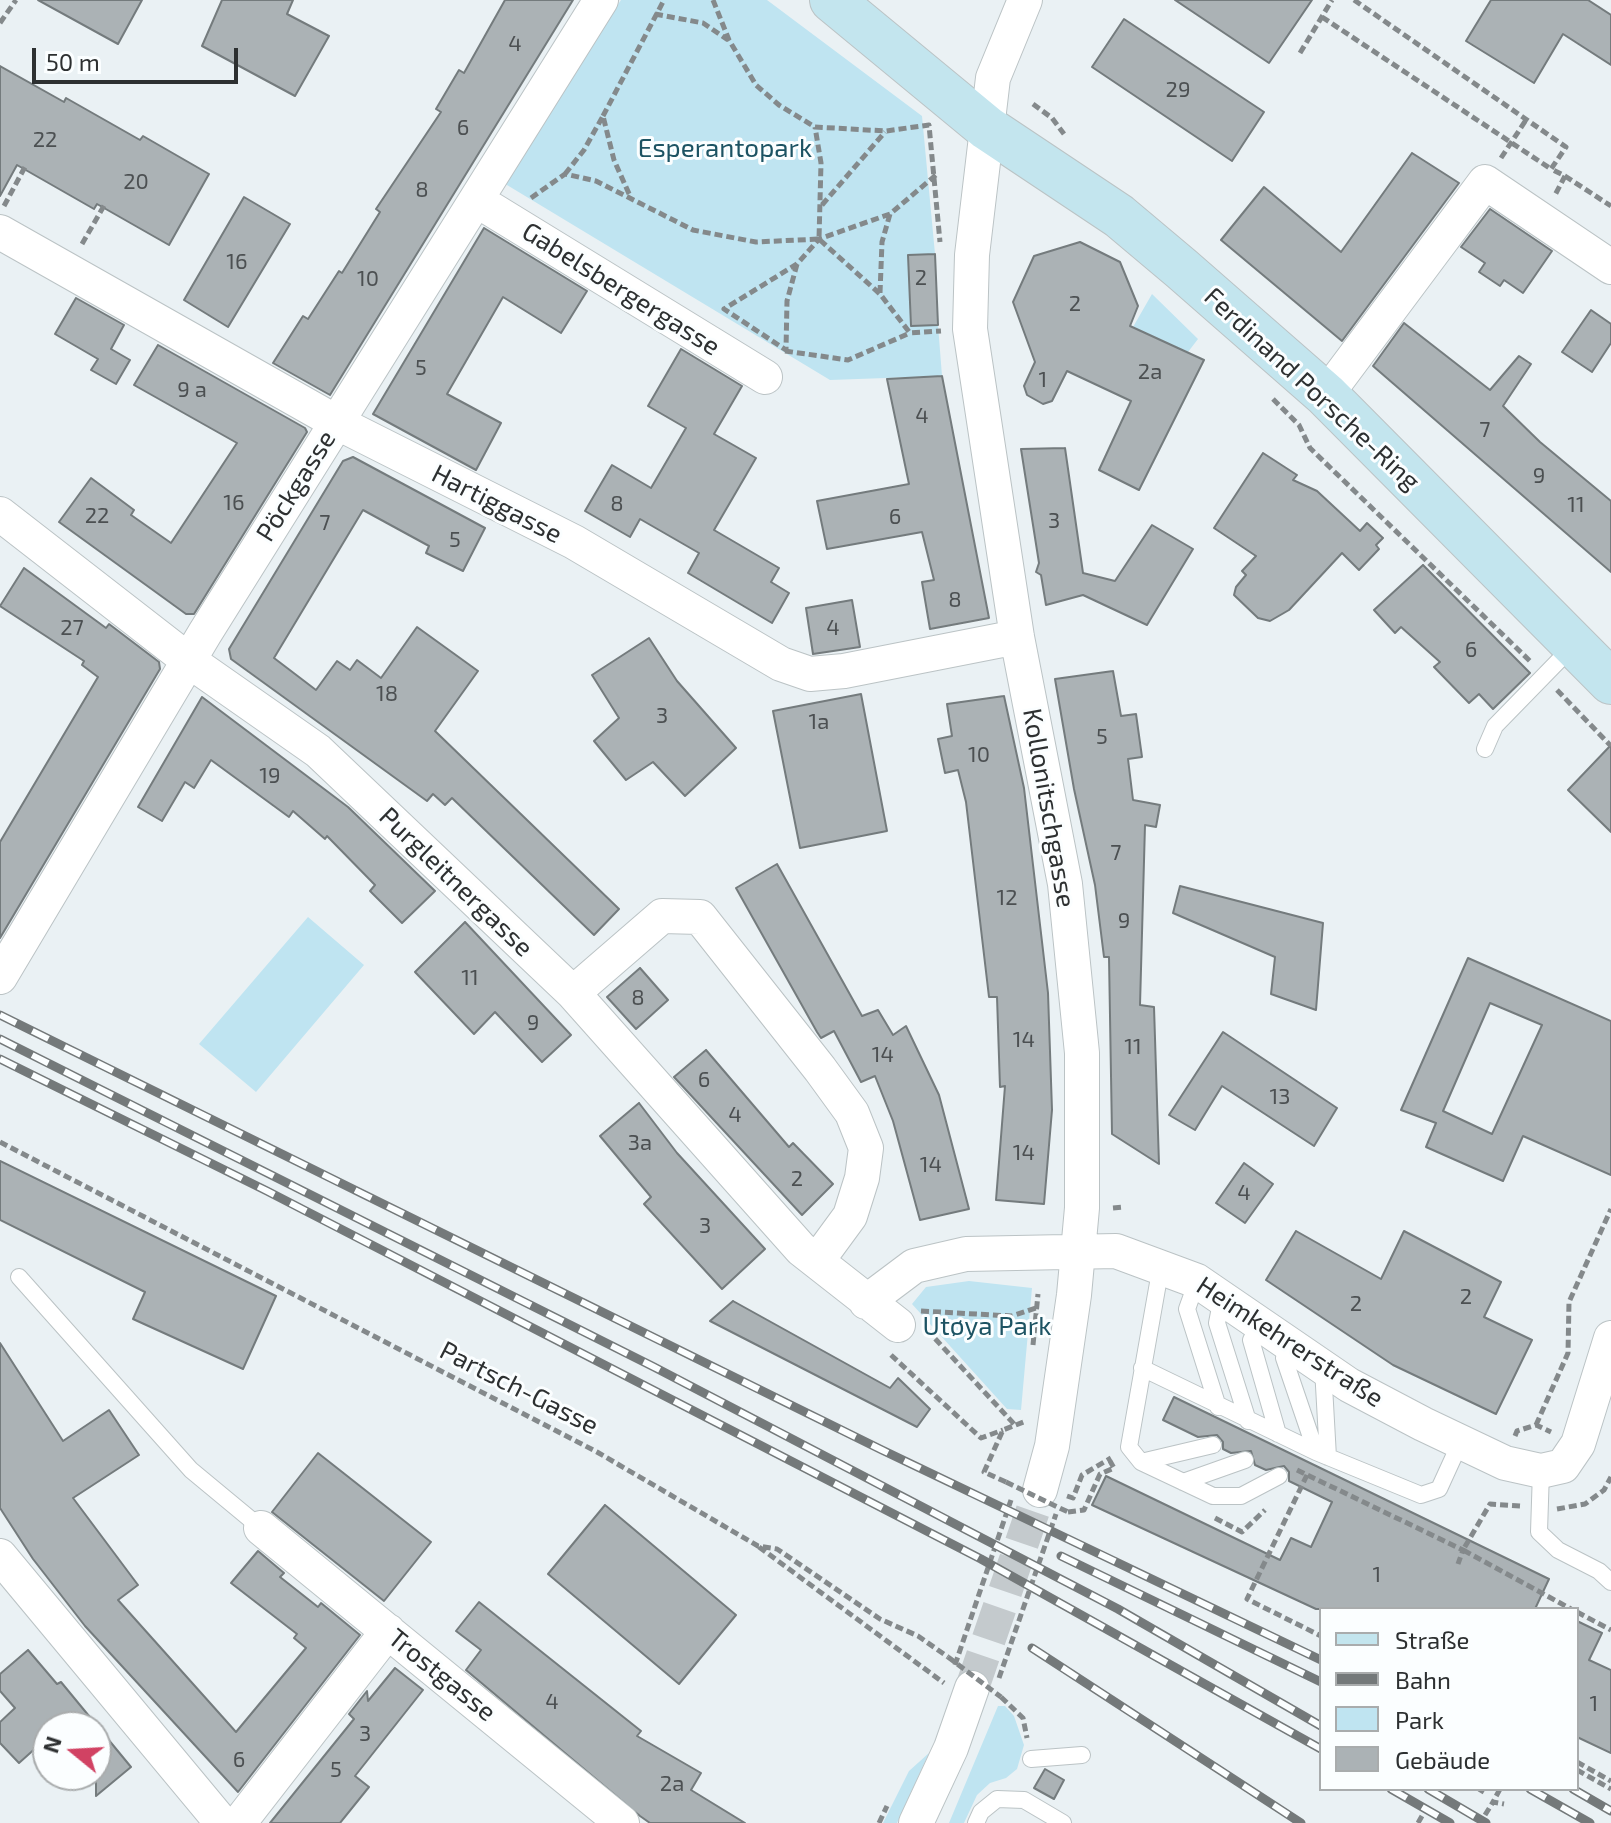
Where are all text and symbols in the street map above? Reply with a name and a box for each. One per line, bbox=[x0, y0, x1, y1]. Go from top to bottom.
house number: 4 bbox=[508, 31, 522, 57]
scale bar bbox=[36, 32, 242, 82]
text: 50 m bbox=[46, 47, 100, 76]
house number: 29 bbox=[1166, 77, 1190, 103]
house number: 6 bbox=[457, 115, 469, 141]
house number: 22 bbox=[33, 127, 57, 153]
park label: Esperantopark bbox=[638, 132, 812, 164]
house number: 20 bbox=[123, 169, 149, 195]
house number: 8 bbox=[415, 177, 429, 203]
street label: Gabelsbergergasse bbox=[516, 216, 726, 362]
house number: 16 bbox=[226, 249, 248, 275]
house number: 2 bbox=[915, 265, 927, 291]
house number: 10 bbox=[357, 266, 379, 292]
street label: Ferdinand Porsche-Ring bbox=[1198, 281, 1426, 497]
house number: 2 bbox=[1069, 291, 1081, 317]
house number: 5 bbox=[415, 355, 427, 381]
house number: 2a bbox=[1138, 359, 1162, 385]
house number: 1 bbox=[1039, 367, 1047, 393]
house number: 9 a bbox=[177, 377, 207, 403]
house number: 4 bbox=[915, 403, 929, 429]
house number: 7 bbox=[1479, 417, 1491, 443]
street label: Pöckgasse bbox=[250, 425, 342, 547]
street label: Hartiggasse bbox=[427, 458, 567, 550]
house number: 9 bbox=[1533, 463, 1545, 489]
house number: 16 bbox=[223, 490, 245, 516]
house number: 8 bbox=[610, 491, 624, 517]
house number: 11 bbox=[1567, 492, 1585, 518]
house number: 22 bbox=[85, 503, 109, 529]
house number: 6 bbox=[889, 504, 901, 530]
house number: 3 bbox=[1048, 508, 1060, 534]
house number: 7 bbox=[319, 510, 331, 536]
house number: 5 bbox=[449, 527, 461, 553]
house number: 8 bbox=[948, 587, 962, 613]
house number: 27 bbox=[60, 615, 84, 641]
house number: 4 bbox=[826, 615, 840, 641]
house number: 6 bbox=[1465, 637, 1477, 663]
house number: 18 bbox=[376, 681, 398, 707]
house number: 3 bbox=[656, 703, 668, 729]
street label: Kollonitschgasse bbox=[1016, 706, 1082, 910]
house number: 1a bbox=[809, 709, 829, 735]
house number: 5 bbox=[1096, 724, 1108, 750]
house number: 10 bbox=[968, 742, 990, 768]
house number: 19 bbox=[259, 763, 281, 789]
street label: Purgleitnergasse bbox=[373, 801, 539, 963]
house number: 7 bbox=[1110, 840, 1122, 866]
house number: 12 bbox=[996, 885, 1018, 911]
house number: 9 bbox=[1118, 908, 1130, 934]
house number: 11 bbox=[461, 965, 479, 991]
house number: 8 bbox=[631, 985, 645, 1011]
house number: 9 bbox=[527, 1010, 539, 1036]
house number: 14 bbox=[1013, 1027, 1035, 1053]
house number: 11 bbox=[1124, 1034, 1142, 1060]
house number: 14 bbox=[872, 1042, 894, 1068]
house number: 6 bbox=[698, 1067, 710, 1093]
house number: 13 bbox=[1270, 1084, 1290, 1110]
house number: 4 bbox=[728, 1102, 742, 1128]
house number: 3a bbox=[628, 1130, 652, 1156]
house number: 14 bbox=[1013, 1140, 1035, 1166]
house number: 14 bbox=[920, 1152, 942, 1178]
house number: 2 bbox=[791, 1166, 803, 1192]
house number: 4 bbox=[1237, 1180, 1251, 1206]
house number: 3 bbox=[699, 1213, 711, 1239]
street label: Heimkehrerstraße bbox=[1191, 1270, 1389, 1414]
house number: 2 bbox=[1460, 1284, 1472, 1310]
house number: 2 bbox=[1350, 1291, 1362, 1317]
park label: Utøya Park bbox=[923, 1310, 1051, 1342]
street label: Partsch-Gasse bbox=[435, 1335, 603, 1441]
house number: 1 bbox=[1373, 1562, 1381, 1588]
legend bbox=[1319, 1607, 1579, 1791]
street label: Trostgasse bbox=[382, 1622, 502, 1728]
text: Straße bbox=[1395, 1625, 1469, 1654]
text: Bahn bbox=[1395, 1665, 1451, 1694]
house number: 4 bbox=[545, 1689, 559, 1715]
house number: 1 bbox=[1590, 1691, 1598, 1717]
text: Park bbox=[1395, 1705, 1444, 1734]
north arrow bbox=[32, 1711, 112, 1791]
house number: 3 bbox=[359, 1721, 371, 1747]
text: N bbox=[36, 1733, 66, 1756]
text: Gebäude bbox=[1395, 1745, 1490, 1774]
house number: 6 bbox=[233, 1747, 245, 1773]
house number: 5 bbox=[330, 1757, 342, 1783]
house number: 2a bbox=[660, 1771, 684, 1797]

